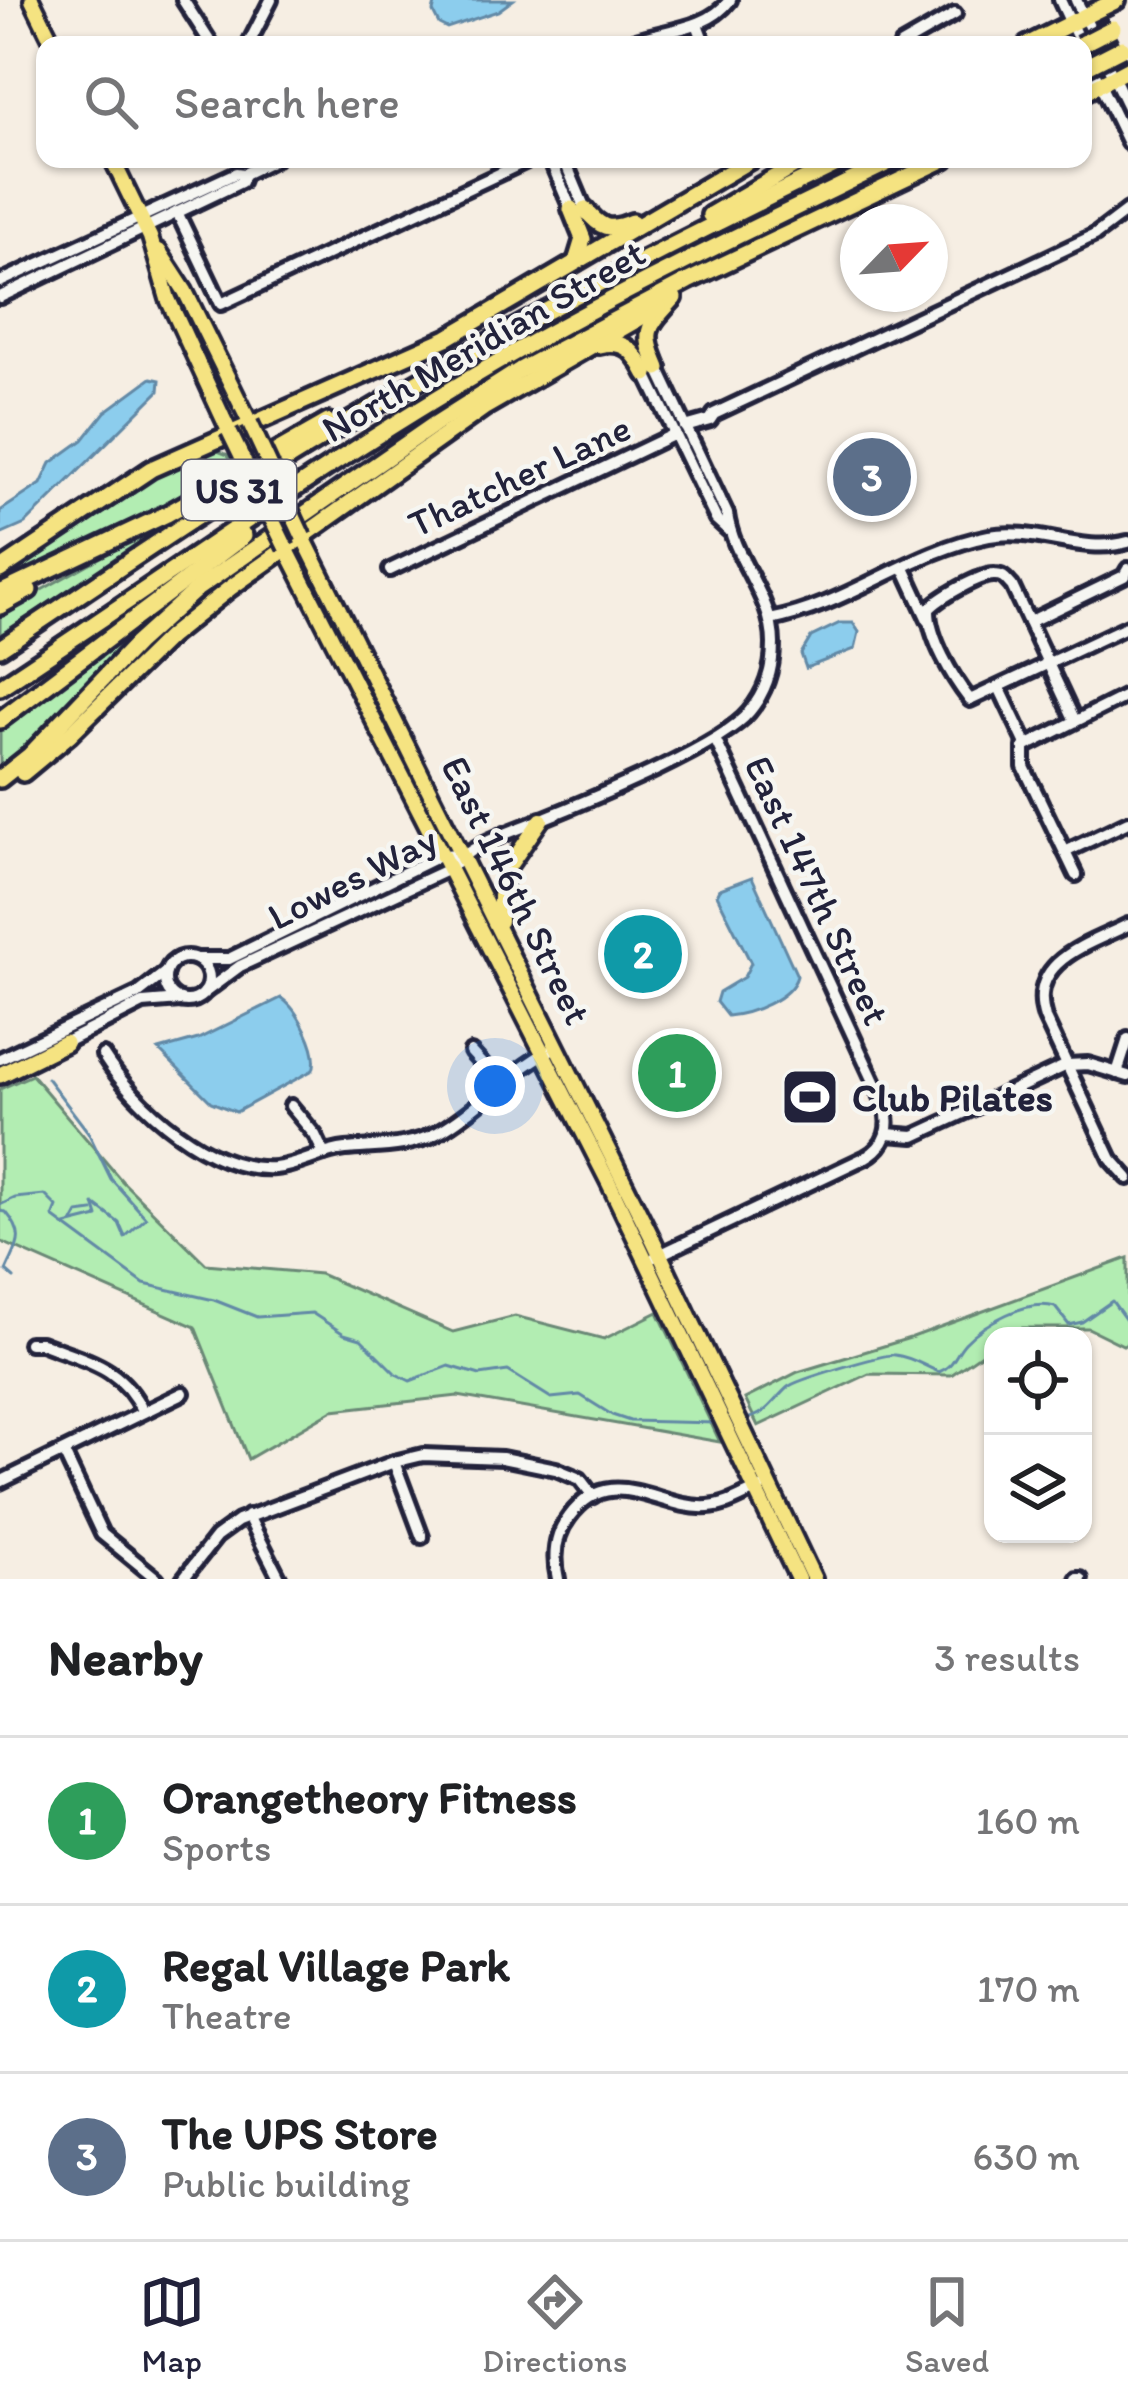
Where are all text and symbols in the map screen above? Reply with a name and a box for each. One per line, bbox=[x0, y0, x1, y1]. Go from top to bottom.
search box bbox=[36, 36, 1092, 168]
icon: search bbox=[78, 69, 144, 135]
text: Search here bbox=[174, 75, 400, 129]
north arrow bbox=[840, 204, 948, 312]
street label: North Meridian Street bbox=[313, 229, 653, 452]
street label: Thatcher Lane bbox=[401, 404, 638, 547]
pin: 3 bbox=[833, 432, 911, 522]
road number: US 31 bbox=[182, 460, 296, 520]
street label: East 146th Street bbox=[431, 748, 602, 1032]
street label: East 147th Street bbox=[735, 748, 900, 1032]
street label: Lowes Way bbox=[260, 815, 444, 940]
pin: 2 bbox=[604, 909, 682, 999]
pin: 1 bbox=[638, 1028, 716, 1118]
your location bbox=[465, 1056, 525, 1116]
sports icon: Club Pilates bbox=[779, 1066, 841, 1128]
place label: Club Pilates bbox=[852, 1074, 1053, 1121]
map controls bbox=[984, 1327, 1092, 1543]
button: locate bbox=[984, 1327, 1092, 1435]
button: layers bbox=[984, 1435, 1092, 1543]
text: Nearby bbox=[48, 1627, 203, 1688]
text: 3 results bbox=[934, 1634, 1080, 1681]
text: Orangetheory Fitness bbox=[162, 1770, 577, 1824]
text: 1 bbox=[78, 1797, 96, 1844]
text: 160 m bbox=[976, 1797, 1080, 1844]
text: Sports bbox=[162, 1824, 271, 1871]
text: Regal Village Park bbox=[162, 1938, 510, 1992]
text: 2 bbox=[77, 1965, 97, 2012]
text: 170 m bbox=[977, 1965, 1080, 2012]
text: Theatre bbox=[162, 1992, 292, 2039]
text: The UPS Store bbox=[162, 2106, 438, 2160]
text: 3 bbox=[76, 2133, 98, 2180]
text: 630 m bbox=[973, 2133, 1080, 2180]
text: Public building bbox=[162, 2160, 410, 2207]
tab: Map bbox=[139, 2269, 205, 2380]
tab: Directions bbox=[482, 2269, 627, 2380]
tab: Saved bbox=[905, 2269, 989, 2380]

